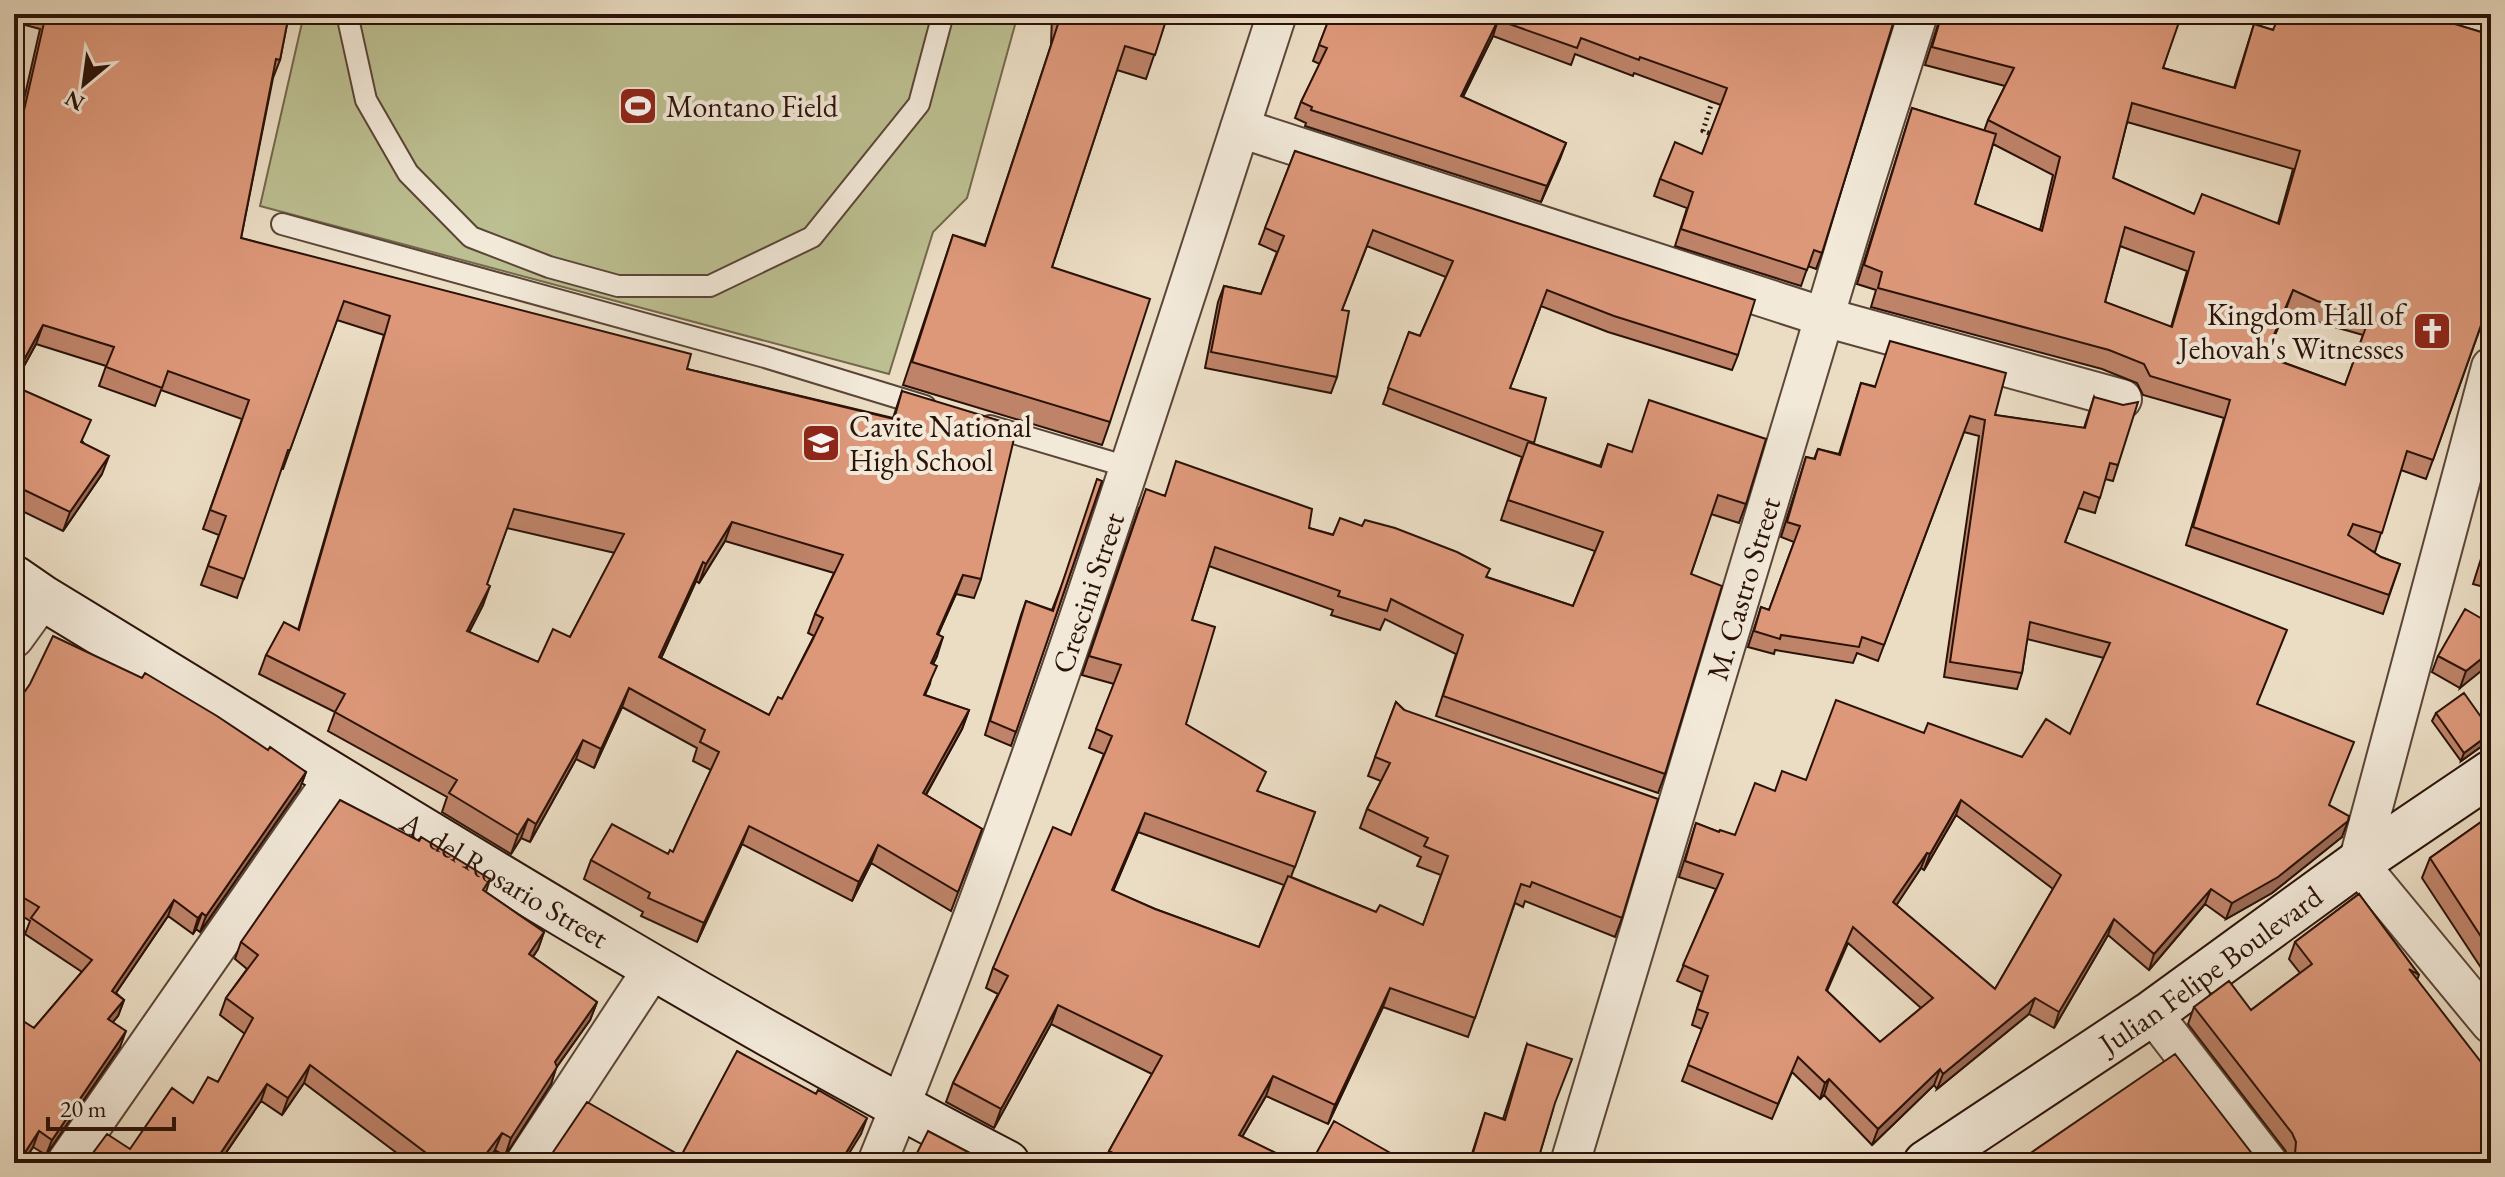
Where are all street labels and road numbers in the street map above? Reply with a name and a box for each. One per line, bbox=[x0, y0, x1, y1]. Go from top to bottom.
street label: M. Castro Street bbox=[1697, 492, 1789, 685]
street label: Crescini Street bbox=[1042, 507, 1133, 678]
street label: A. del Rosario Street bbox=[393, 801, 616, 957]
street label: Julian Felipe Boulevard bbox=[2089, 876, 2330, 1064]

